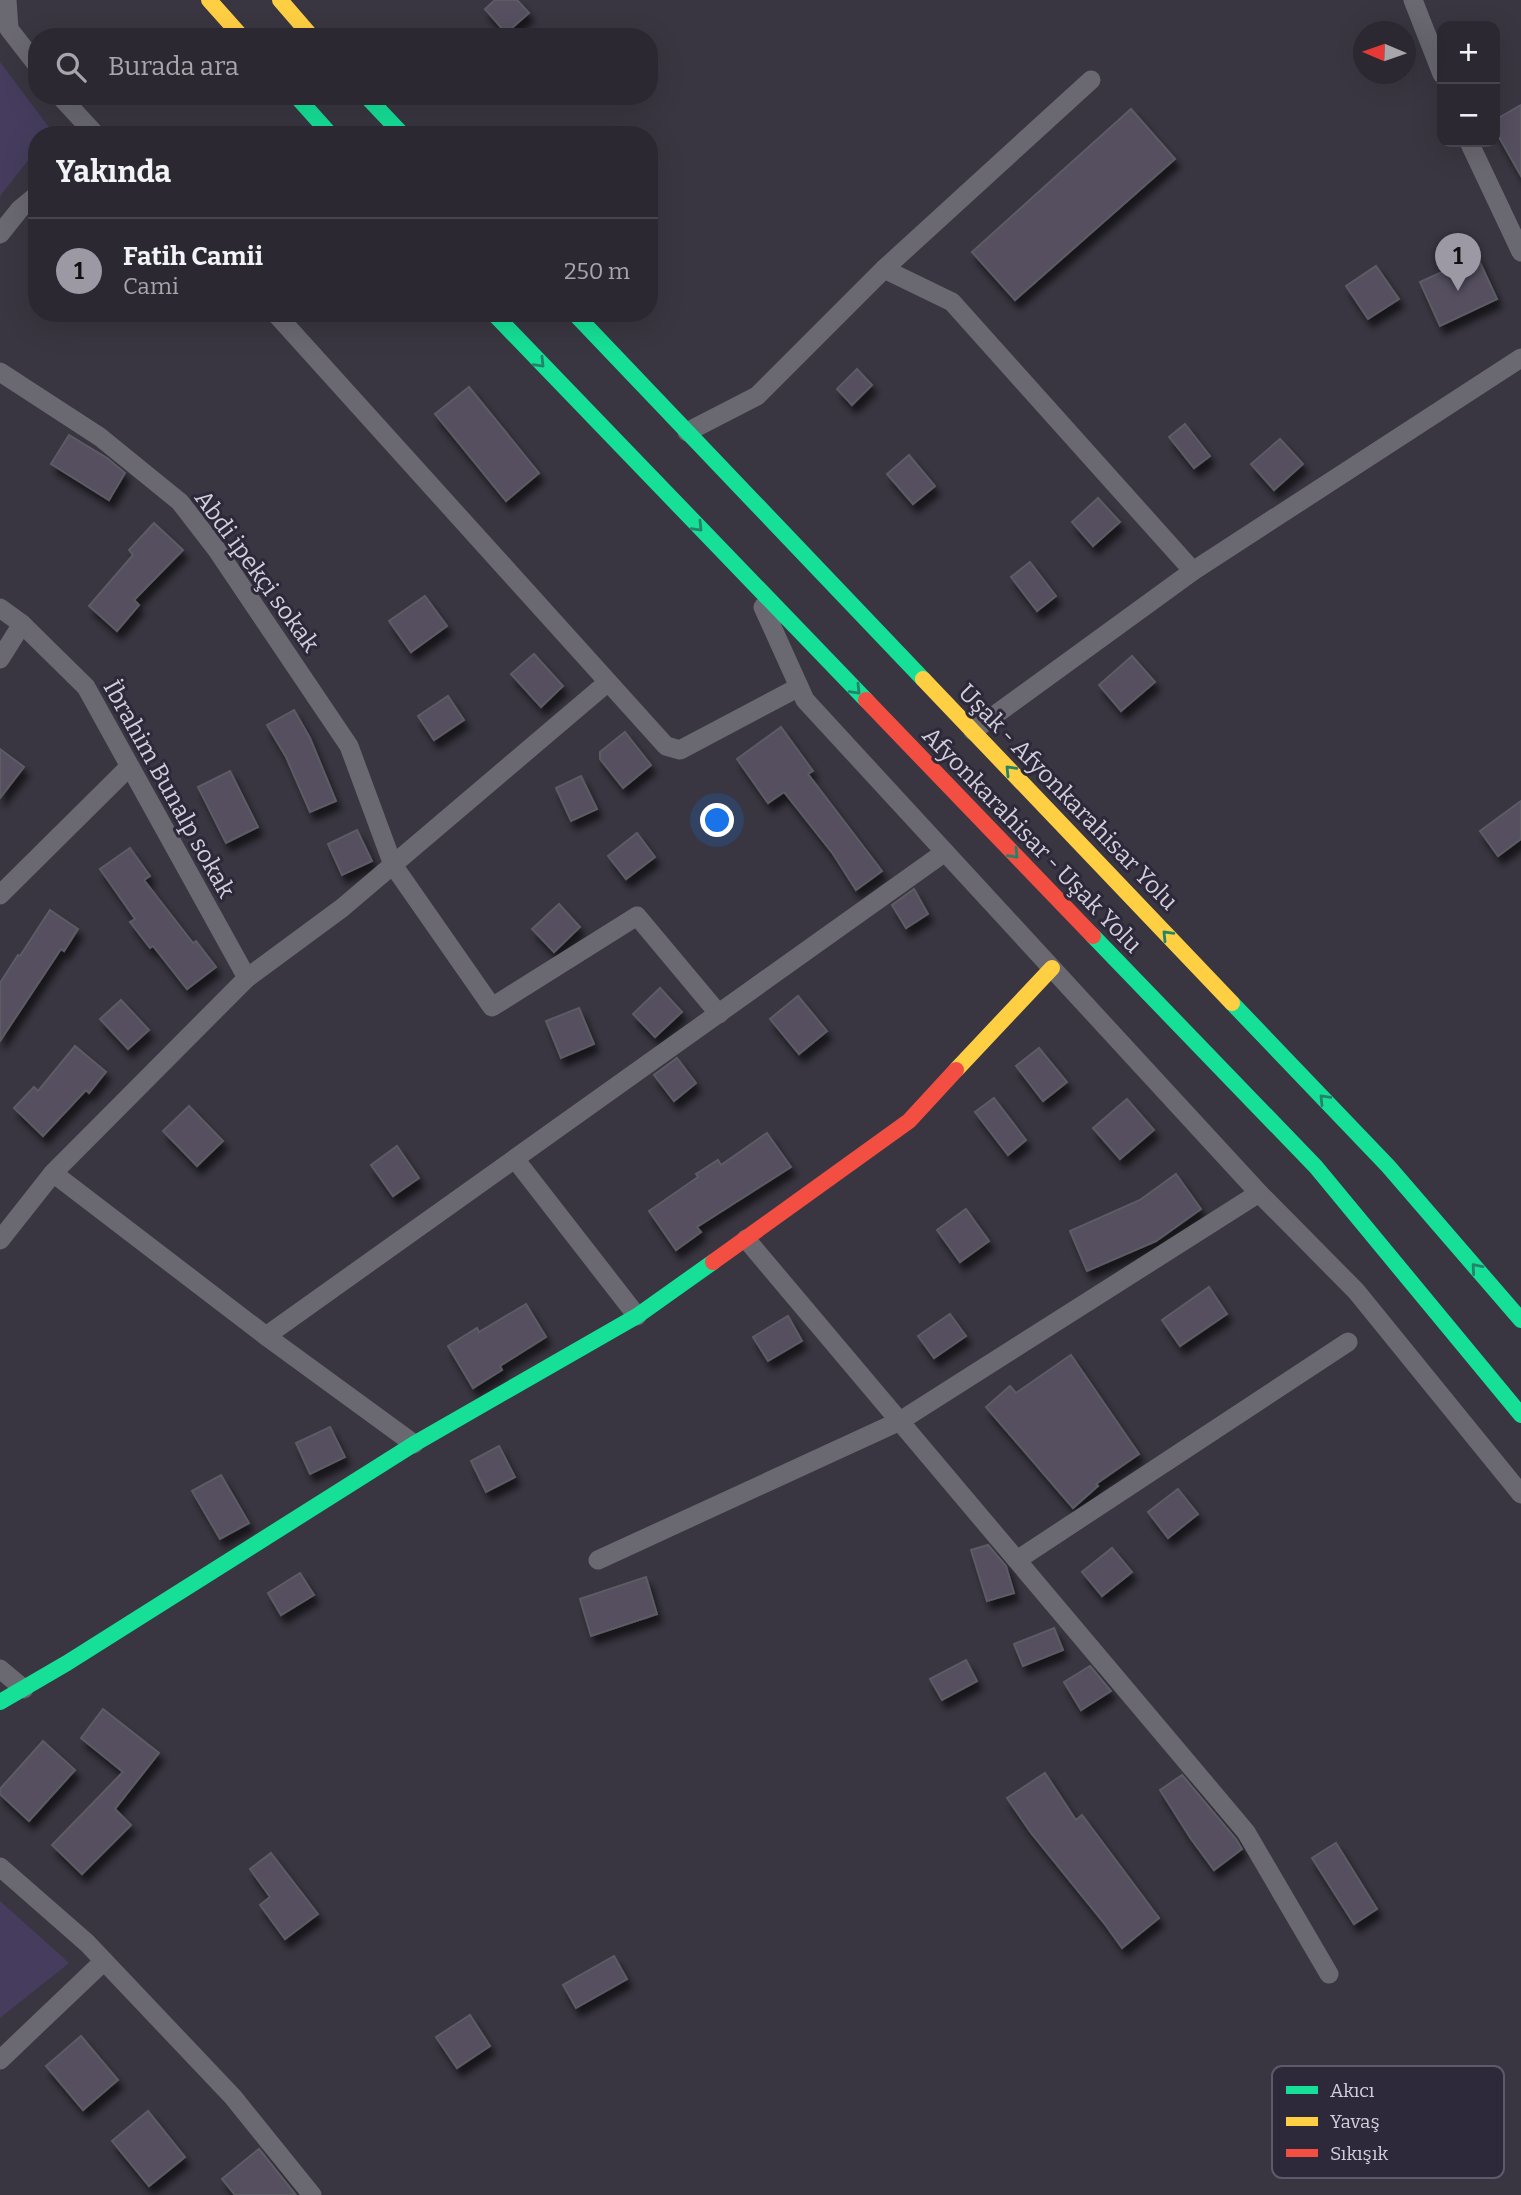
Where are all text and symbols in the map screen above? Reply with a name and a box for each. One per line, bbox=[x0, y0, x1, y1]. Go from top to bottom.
north arrow bbox=[1353, 21, 1416, 84]
map controls bbox=[1437, 21, 1500, 147]
button: + bbox=[1437, 21, 1500, 84]
search box bbox=[28, 28, 658, 105]
icon: search bbox=[52, 48, 90, 86]
text: Burada ara bbox=[108, 51, 239, 82]
button: − bbox=[1437, 84, 1500, 147]
text: Yakında bbox=[56, 154, 171, 190]
pin: 1 bbox=[1435, 233, 1481, 291]
text: Fatih Camii bbox=[123, 241, 263, 272]
text: 1 bbox=[74, 257, 84, 285]
text: 250 m bbox=[564, 257, 630, 285]
text: Cami bbox=[123, 272, 179, 300]
one-way arrow bbox=[532, 355, 545, 368]
street label: Abdi ipekçi sokak bbox=[189, 485, 325, 658]
one-way arrow bbox=[690, 518, 703, 531]
street label: İbrahim Bunalp sokak bbox=[98, 675, 241, 903]
street label: Uşak - Afyonkarahisar Yolu bbox=[953, 678, 1183, 916]
one-way arrow bbox=[848, 682, 861, 695]
street label: Afyonkarahisar - Uşak Yolu bbox=[917, 721, 1147, 959]
one-way arrow bbox=[1006, 765, 1018, 778]
your location bbox=[700, 803, 734, 837]
one-way arrow bbox=[1006, 846, 1019, 859]
one-way arrow bbox=[1163, 930, 1176, 943]
one-way arrow bbox=[1320, 1094, 1333, 1107]
one-way arrow bbox=[1472, 1263, 1484, 1276]
legend bbox=[1272, 2066, 1504, 2178]
text: Akıcı bbox=[1330, 2079, 1375, 2102]
text: Yavaş bbox=[1330, 2110, 1380, 2133]
text: Sıkışık bbox=[1330, 2142, 1389, 2165]

